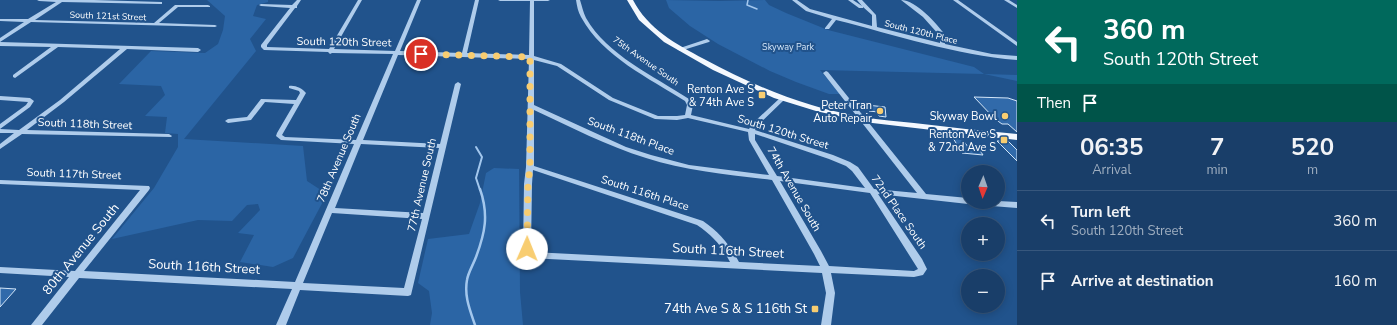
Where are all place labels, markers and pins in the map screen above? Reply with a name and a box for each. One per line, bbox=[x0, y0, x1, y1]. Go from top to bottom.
pin bbox=[404, 37, 438, 71]
place label: Renton Ave S & 74th Ave S bbox=[687, 82, 754, 110]
marker: Renton Ave S & 74th Ave S bbox=[757, 90, 767, 100]
place label: Peter Tran Auto Repair bbox=[813, 98, 872, 126]
marker: Peter Tran Auto Repair bbox=[875, 106, 885, 116]
place label: Skyway Bowl bbox=[930, 109, 998, 124]
marker: Skyway Bowl bbox=[1000, 111, 1010, 121]
place label: Renton Ave S & 72nd Ave S bbox=[928, 127, 996, 155]
marker: Renton Ave S & 72nd Ave S bbox=[999, 135, 1009, 145]
place label: 74th Ave S & S 116th St bbox=[664, 300, 807, 318]
marker: 74th Ave S & S 116th St bbox=[810, 304, 820, 314]

